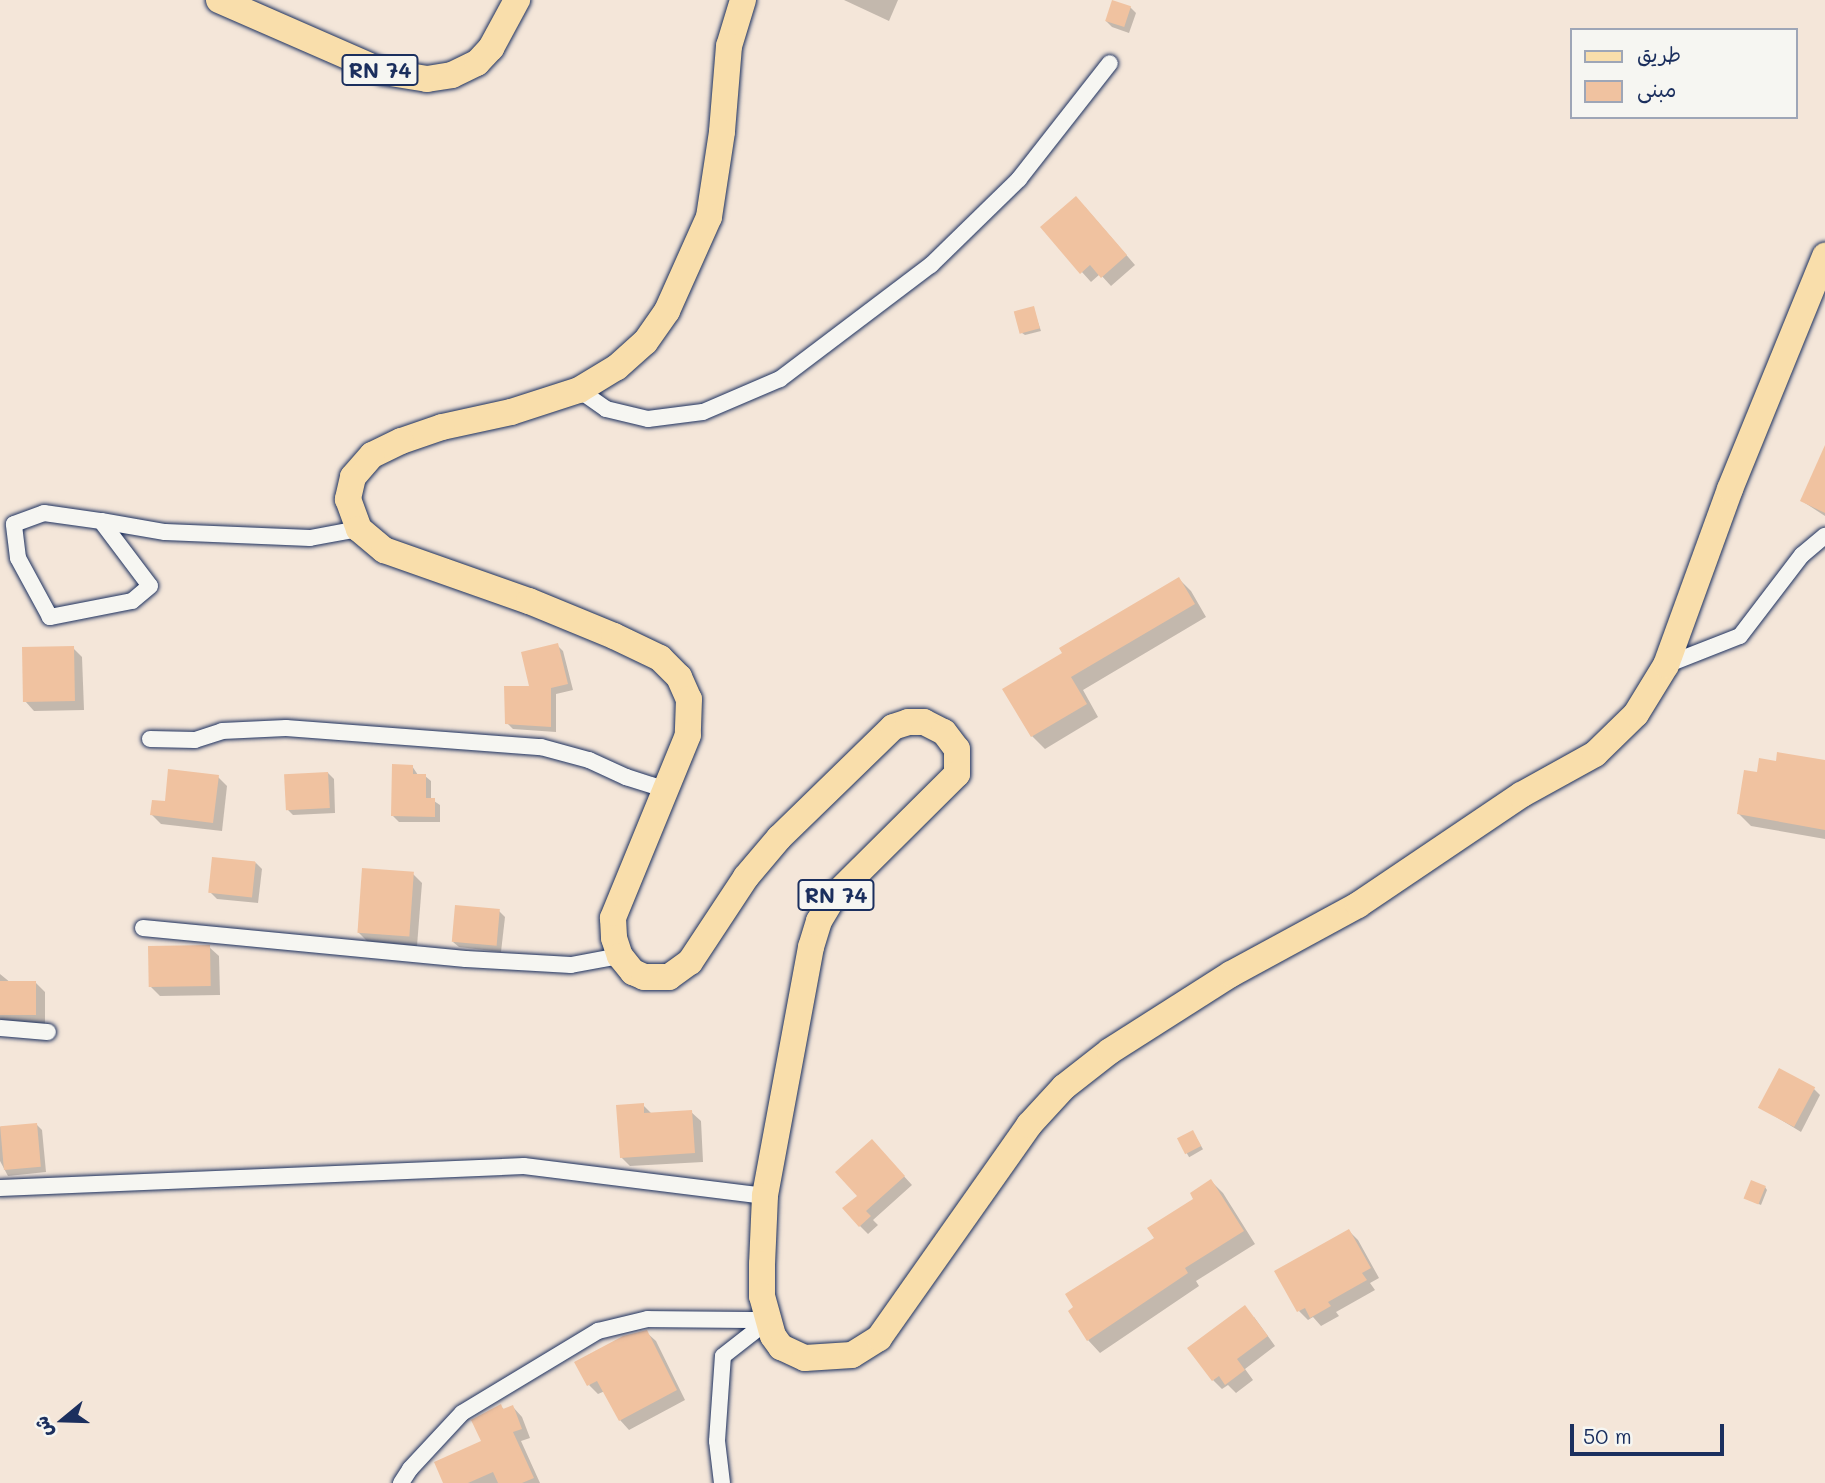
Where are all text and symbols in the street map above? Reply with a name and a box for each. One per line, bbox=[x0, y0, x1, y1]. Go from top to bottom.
legend bbox=[1570, 28, 1797, 119]
text: طريق bbox=[1637, 40, 1681, 67]
road number: RN 74 bbox=[340, 52, 420, 88]
text: مبنى bbox=[1637, 75, 1676, 102]
road number: RN 74 bbox=[796, 878, 876, 912]
north arrow bbox=[28, 1385, 98, 1455]
scale bar bbox=[1573, 1410, 1727, 1454]
text: ش bbox=[27, 1413, 58, 1441]
text: 50 m bbox=[1583, 1422, 1632, 1449]

